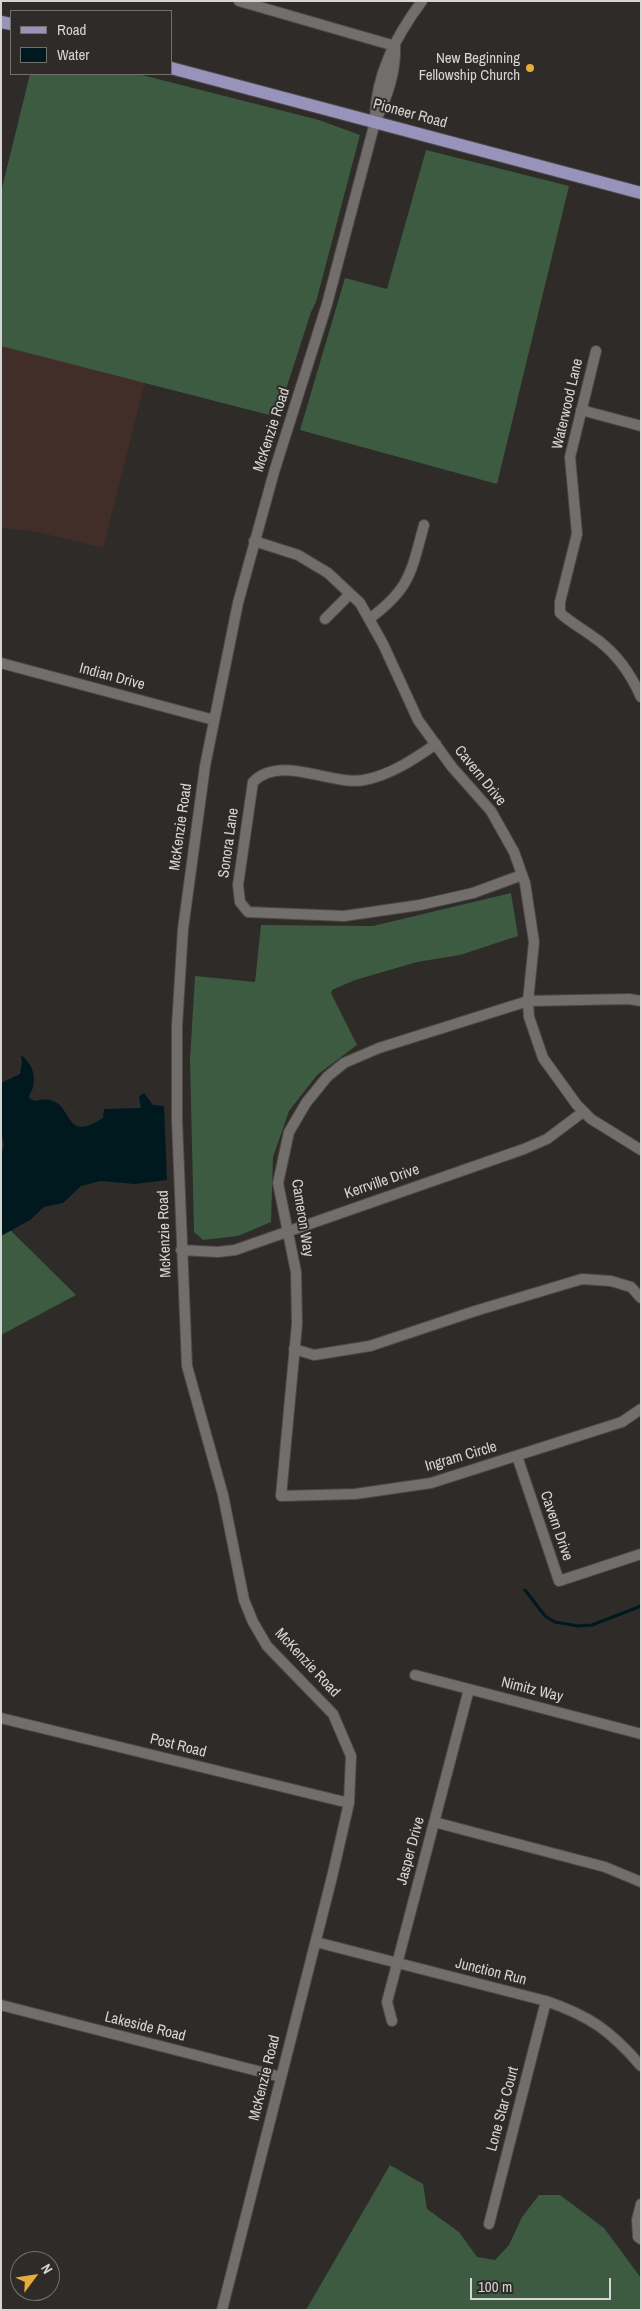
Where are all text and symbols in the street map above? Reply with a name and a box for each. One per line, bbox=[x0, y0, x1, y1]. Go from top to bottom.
legend bbox=[10, 10, 172, 75]
text: Road bbox=[57, 19, 86, 40]
text: Water bbox=[57, 44, 89, 65]
place label: New Beginning Fellowship Church bbox=[419, 50, 520, 85]
marker: New Beginning Fellowship Church bbox=[524, 62, 536, 74]
street label: Pioneer Road bbox=[371, 95, 449, 133]
street label: Waterwood Lane bbox=[549, 357, 587, 451]
street label: McKenzie Road bbox=[250, 386, 294, 474]
street label: Indian Drive bbox=[77, 660, 147, 694]
street label: Cavern Drive bbox=[450, 742, 510, 810]
street label: McKenzie Road bbox=[166, 782, 196, 872]
street label: Sonora Lane bbox=[215, 807, 243, 879]
street label: Kerrville Drive bbox=[342, 1161, 422, 1203]
street label: Cameron Way bbox=[287, 1178, 317, 1258]
street label: McKenzie Road bbox=[154, 1190, 176, 1278]
street label: Ingram Circle bbox=[423, 1438, 499, 1476]
street label: Cavern Drive bbox=[536, 1489, 576, 1563]
street label: McKenzie Road bbox=[271, 1625, 343, 1701]
street label: Nimitz Way bbox=[499, 1674, 565, 1706]
street label: Post Road bbox=[148, 1730, 208, 1762]
street label: Jasper Drive bbox=[393, 1815, 429, 1887]
street label: Junction Run bbox=[454, 1955, 528, 1989]
street label: Lakeside Road bbox=[103, 2008, 187, 2046]
street label: McKenzie Road bbox=[246, 2033, 284, 2123]
street label: Lone Star Court bbox=[483, 2065, 523, 2153]
north arrow bbox=[10, 2251, 60, 2301]
text: N bbox=[37, 2261, 57, 2277]
scale bar bbox=[472, 2268, 613, 2300]
text: 100 m bbox=[478, 2276, 512, 2297]

